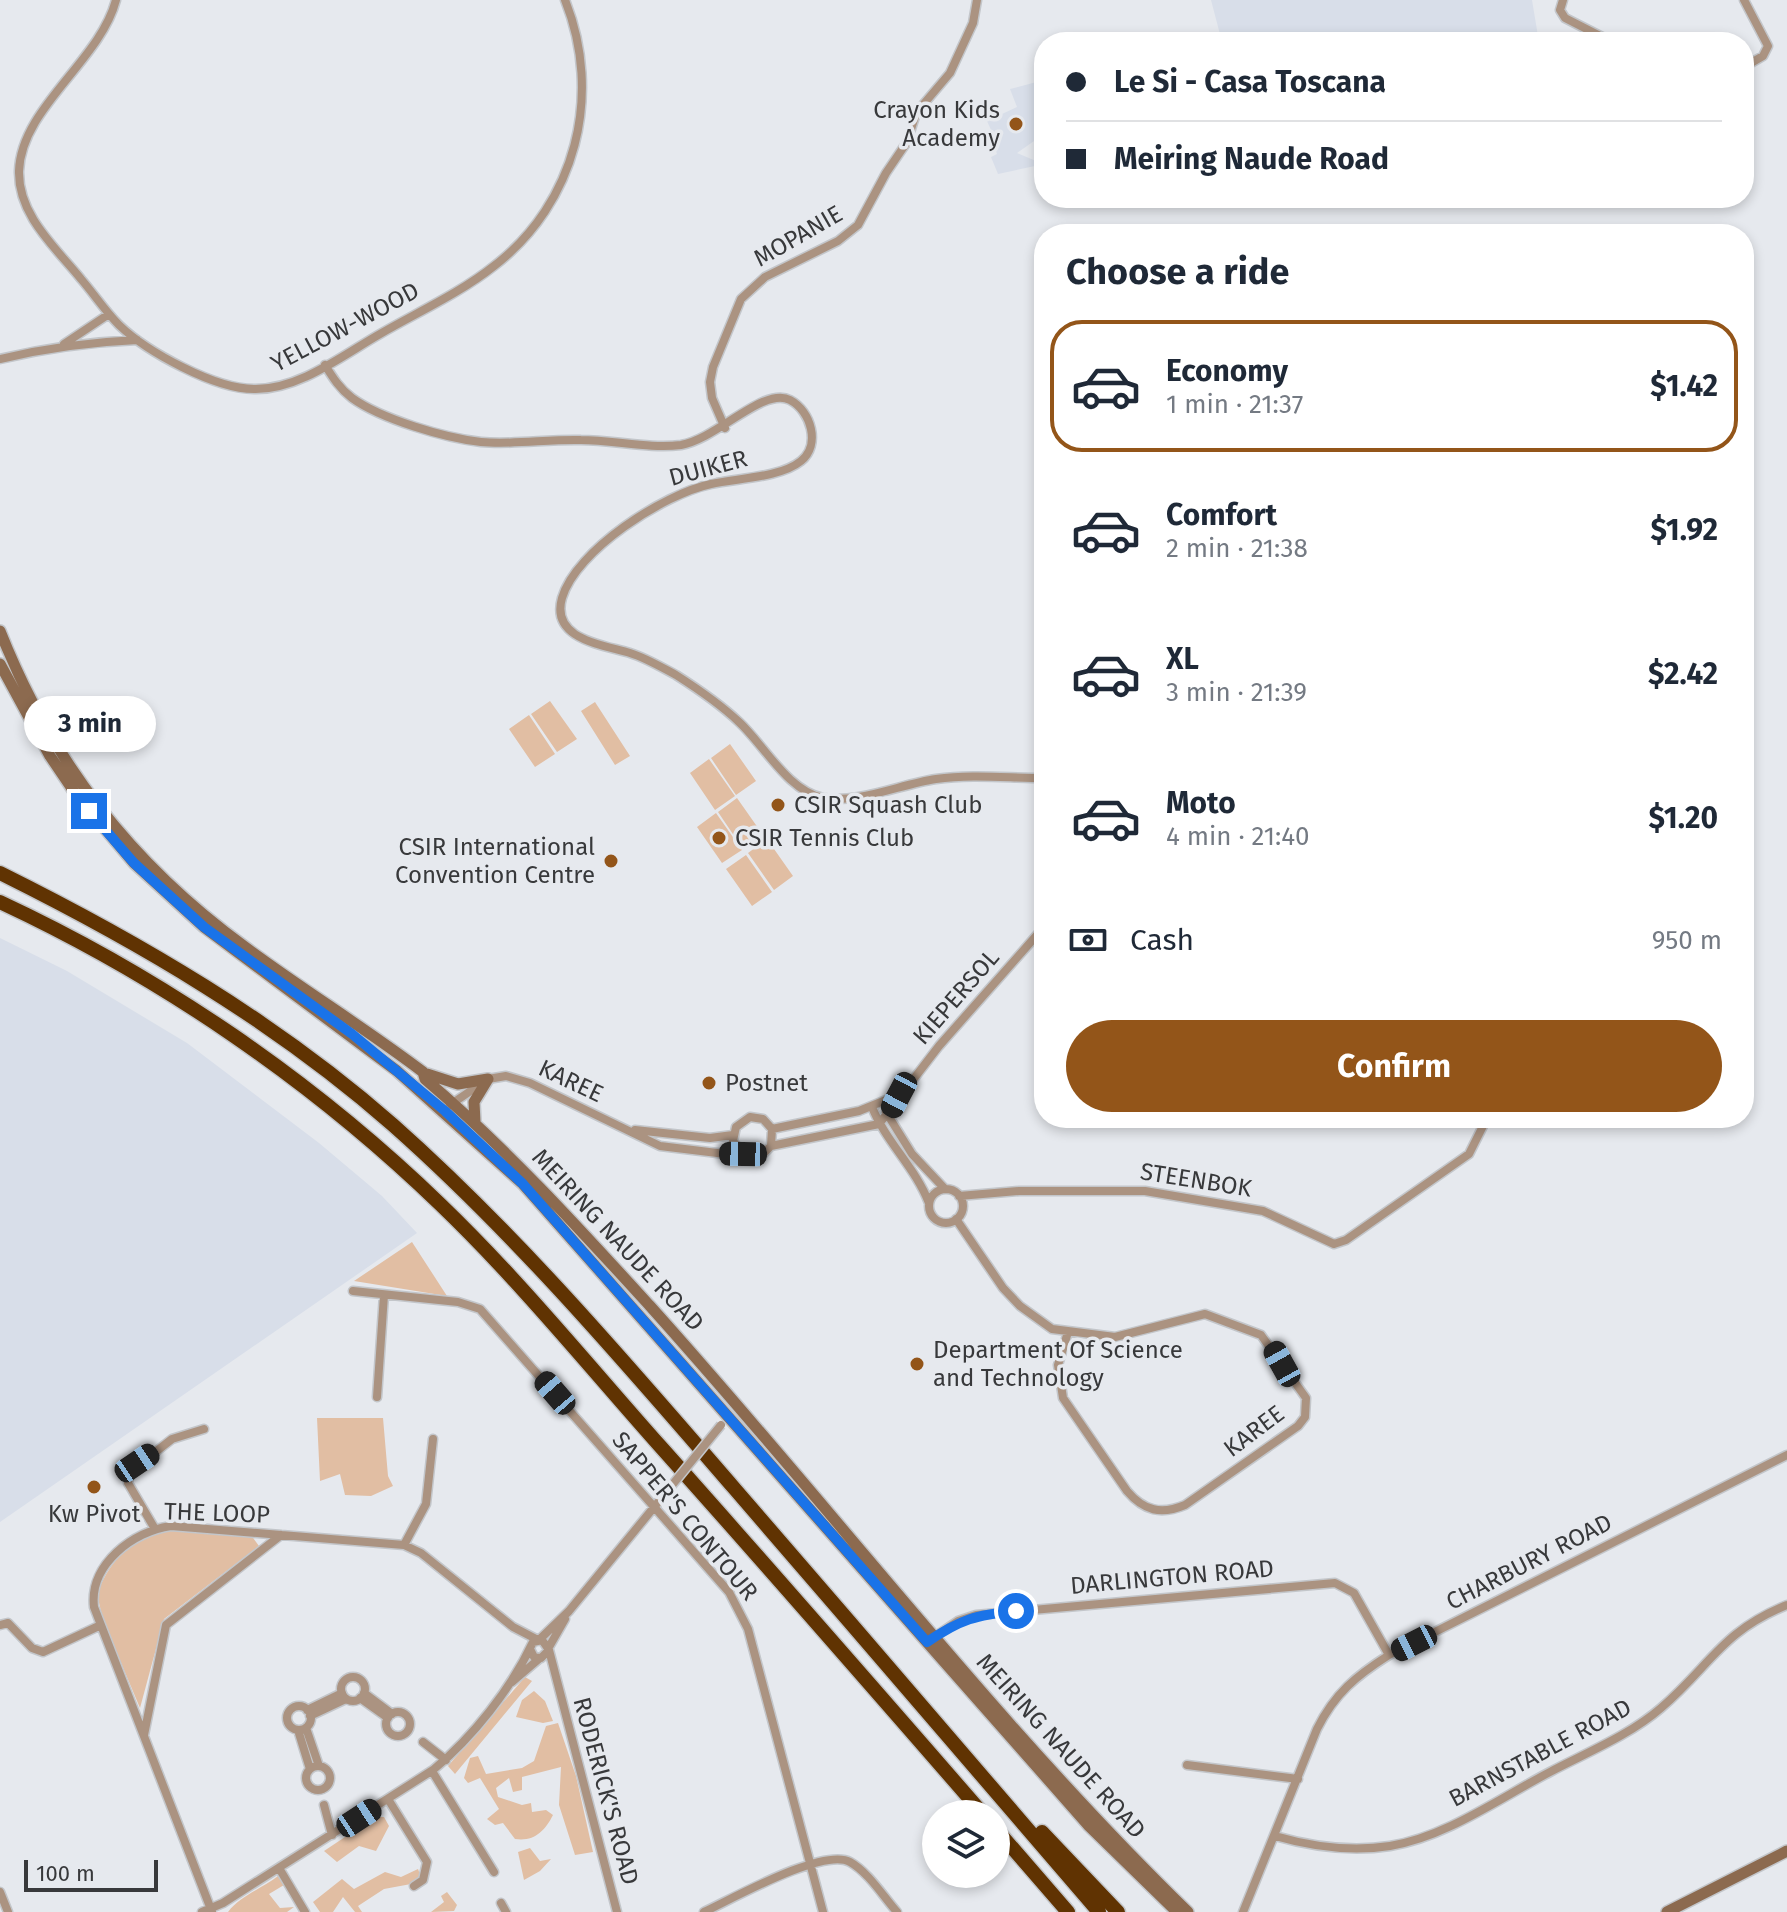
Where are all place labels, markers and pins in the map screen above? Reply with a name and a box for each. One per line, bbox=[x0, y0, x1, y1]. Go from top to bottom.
place label: Crayon Kids Academy bbox=[873, 96, 1000, 152]
marker: Crayon Kids Academy bbox=[1007, 115, 1025, 133]
place label: CSIR Squash Club bbox=[794, 791, 983, 819]
marker: CSIR Squash Club bbox=[769, 796, 787, 814]
place label: CSIR Tennis Club bbox=[735, 824, 914, 852]
marker: CSIR Tennis Club bbox=[710, 829, 728, 847]
place label: CSIR International Convention Centre bbox=[395, 833, 595, 889]
marker: CSIR International Convention Centre bbox=[602, 852, 620, 870]
place label: Postnet bbox=[725, 1069, 808, 1097]
marker: Postnet bbox=[700, 1074, 718, 1092]
place label: Department Of Science and Technology bbox=[933, 1336, 1183, 1392]
marker: Department Of Science and Technology bbox=[908, 1355, 926, 1373]
marker: Kw Pivot bbox=[85, 1478, 103, 1496]
place label: Kw Pivot bbox=[48, 1500, 141, 1528]

